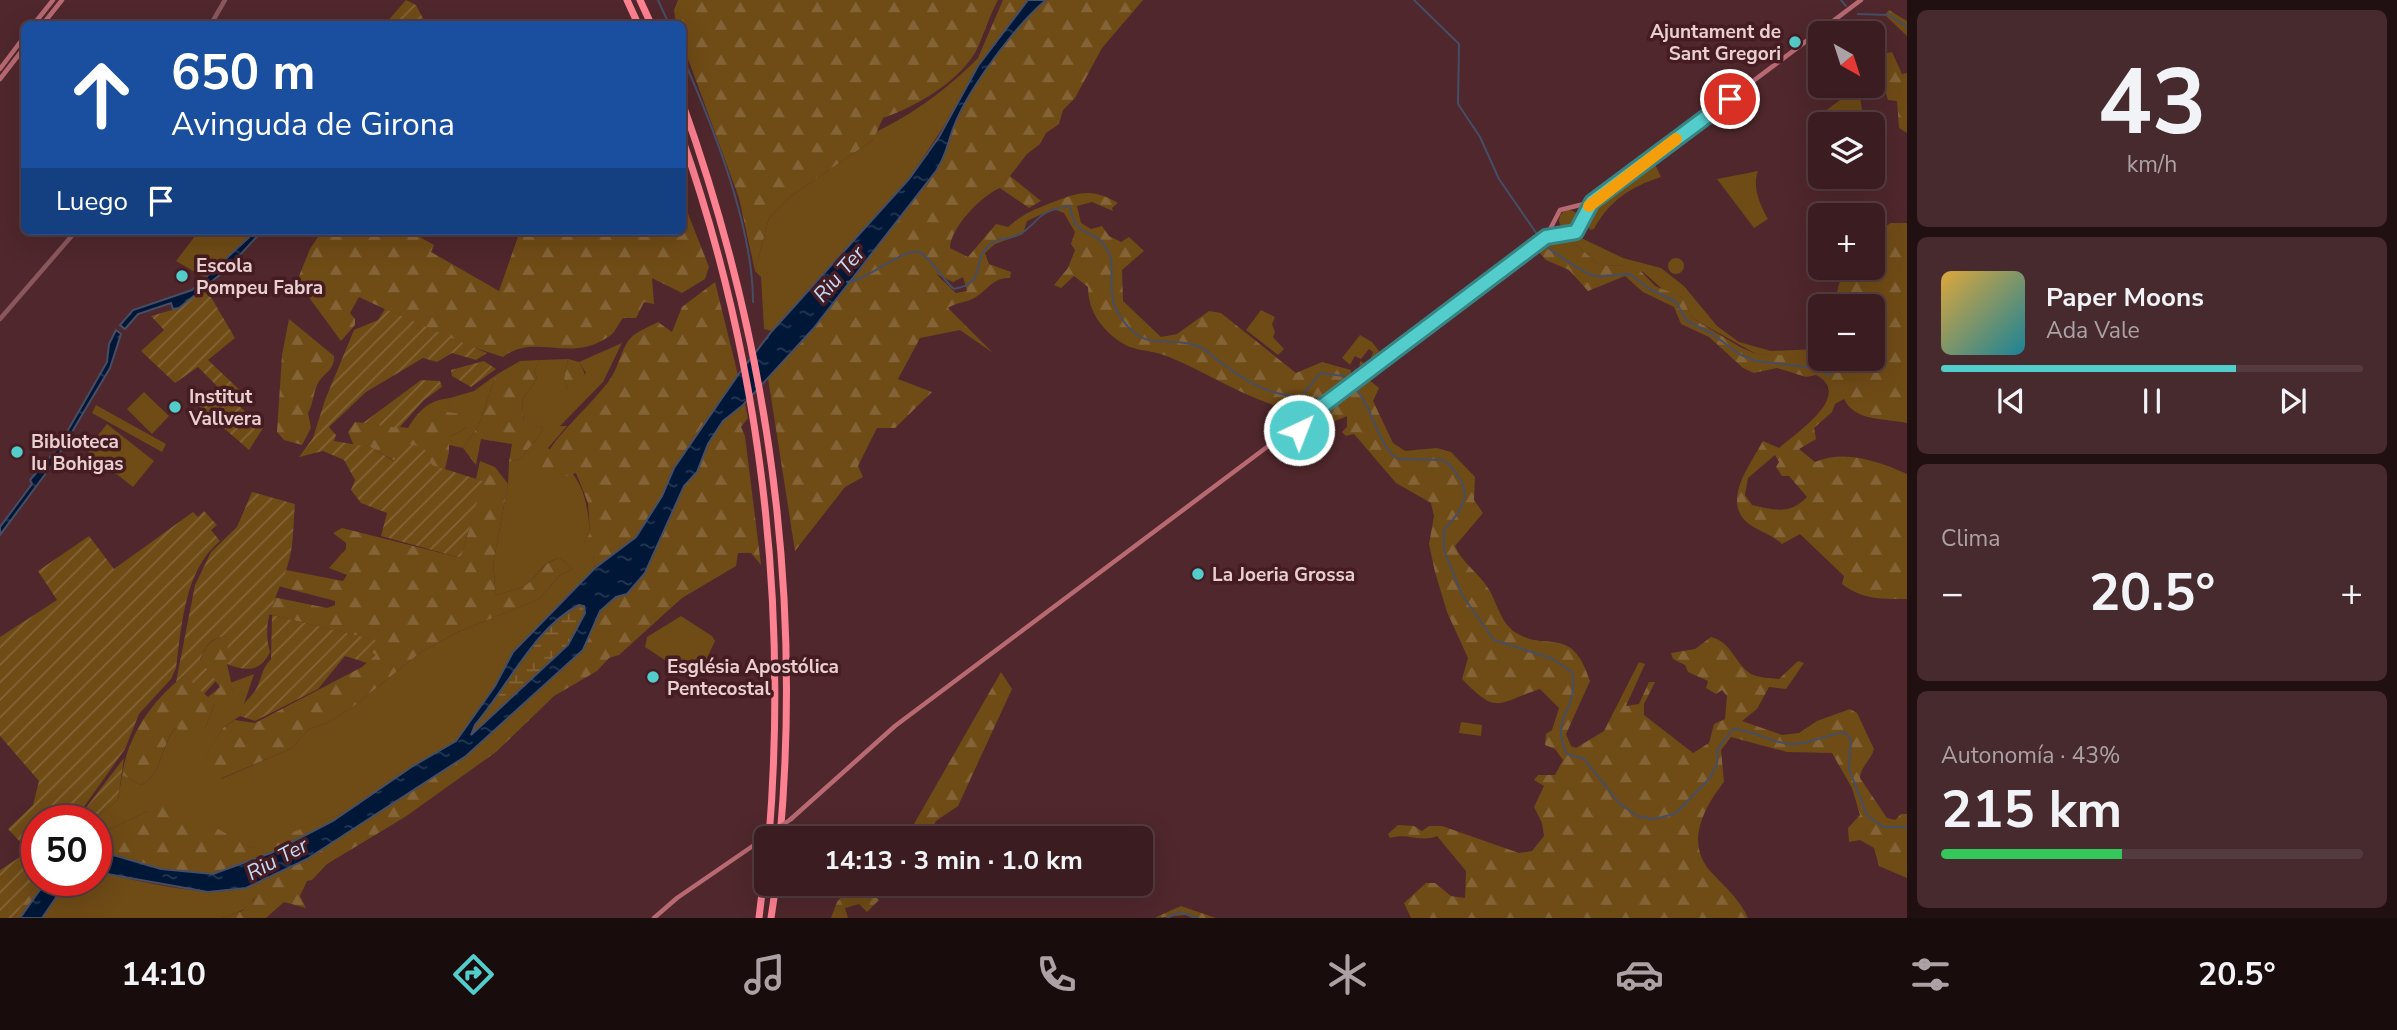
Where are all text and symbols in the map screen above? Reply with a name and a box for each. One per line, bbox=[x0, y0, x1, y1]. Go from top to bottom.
place label: Ajuntament de Sant Gregori bbox=[1650, 19, 1781, 67]
north arrow bbox=[1808, 21, 1885, 98]
map controls bbox=[1808, 21, 1885, 371]
marker: Ajuntament de Sant Gregori bbox=[1787, 34, 1803, 50]
text: 650 m bbox=[171, 39, 315, 106]
text: 43 bbox=[2097, 41, 2207, 165]
icon: ahead bbox=[56, 49, 147, 140]
pin bbox=[1700, 69, 1760, 129]
icon: arrive bbox=[1711, 80, 1749, 118]
text: Avinguda de Girona bbox=[171, 103, 455, 146]
button: layers bbox=[1808, 112, 1885, 189]
text: km/h bbox=[2127, 149, 2177, 180]
icon: arrive bbox=[142, 182, 180, 220]
text: Luego bbox=[56, 184, 128, 219]
button: + bbox=[1808, 203, 1885, 280]
water label: Riu Ter bbox=[807, 240, 871, 308]
place label: Escola Pompeu Fabra bbox=[196, 253, 323, 301]
marker: Escola Pompeu Fabra bbox=[174, 268, 190, 284]
text: Paper Moons bbox=[2046, 280, 2204, 315]
button: − bbox=[1808, 294, 1885, 371]
text: Ada Vale bbox=[2046, 315, 2140, 346]
icon: previous bbox=[1992, 382, 2030, 420]
icon: pause bbox=[2133, 382, 2171, 420]
icon: next bbox=[2274, 382, 2312, 420]
place label: Institut Vallvera bbox=[188, 384, 262, 432]
position arrow bbox=[1262, 393, 1336, 467]
marker: Institut Vallvera bbox=[167, 399, 183, 415]
place label: Biblioteca Iu Bohigas bbox=[31, 429, 124, 477]
marker: Biblioteca Iu Bohigas bbox=[9, 444, 25, 460]
text: Clima bbox=[1941, 523, 2001, 554]
text: 20.5° bbox=[2089, 557, 2215, 628]
place label: La Joeria Grossa bbox=[1212, 562, 1355, 588]
marker: La Joeria Grossa bbox=[1190, 566, 1206, 582]
text: − bbox=[1941, 568, 1964, 619]
text: + bbox=[2340, 568, 2363, 619]
place label: Església Apostólica Pentecostal bbox=[667, 654, 839, 702]
marker: Església Apostólica Pentecostal bbox=[645, 669, 661, 685]
text: Autonomía · 43% bbox=[1941, 740, 2121, 771]
text: 215 km bbox=[1941, 774, 2122, 845]
speed limit sign: 50 bbox=[21, 805, 112, 896]
water label: Riu Ter bbox=[241, 831, 313, 887]
text: 14:13 · 3 min · 1.0 km bbox=[824, 843, 1083, 878]
icon: directions bbox=[449, 950, 498, 999]
icon: music bbox=[740, 950, 789, 999]
icon: phone bbox=[1032, 950, 1081, 999]
icon: climate bbox=[1323, 950, 1372, 999]
icon: car bbox=[1615, 950, 1664, 999]
icon: filters bbox=[1906, 950, 1955, 999]
text: 14:10 bbox=[121, 953, 206, 996]
text: 20.5° bbox=[2198, 953, 2276, 996]

